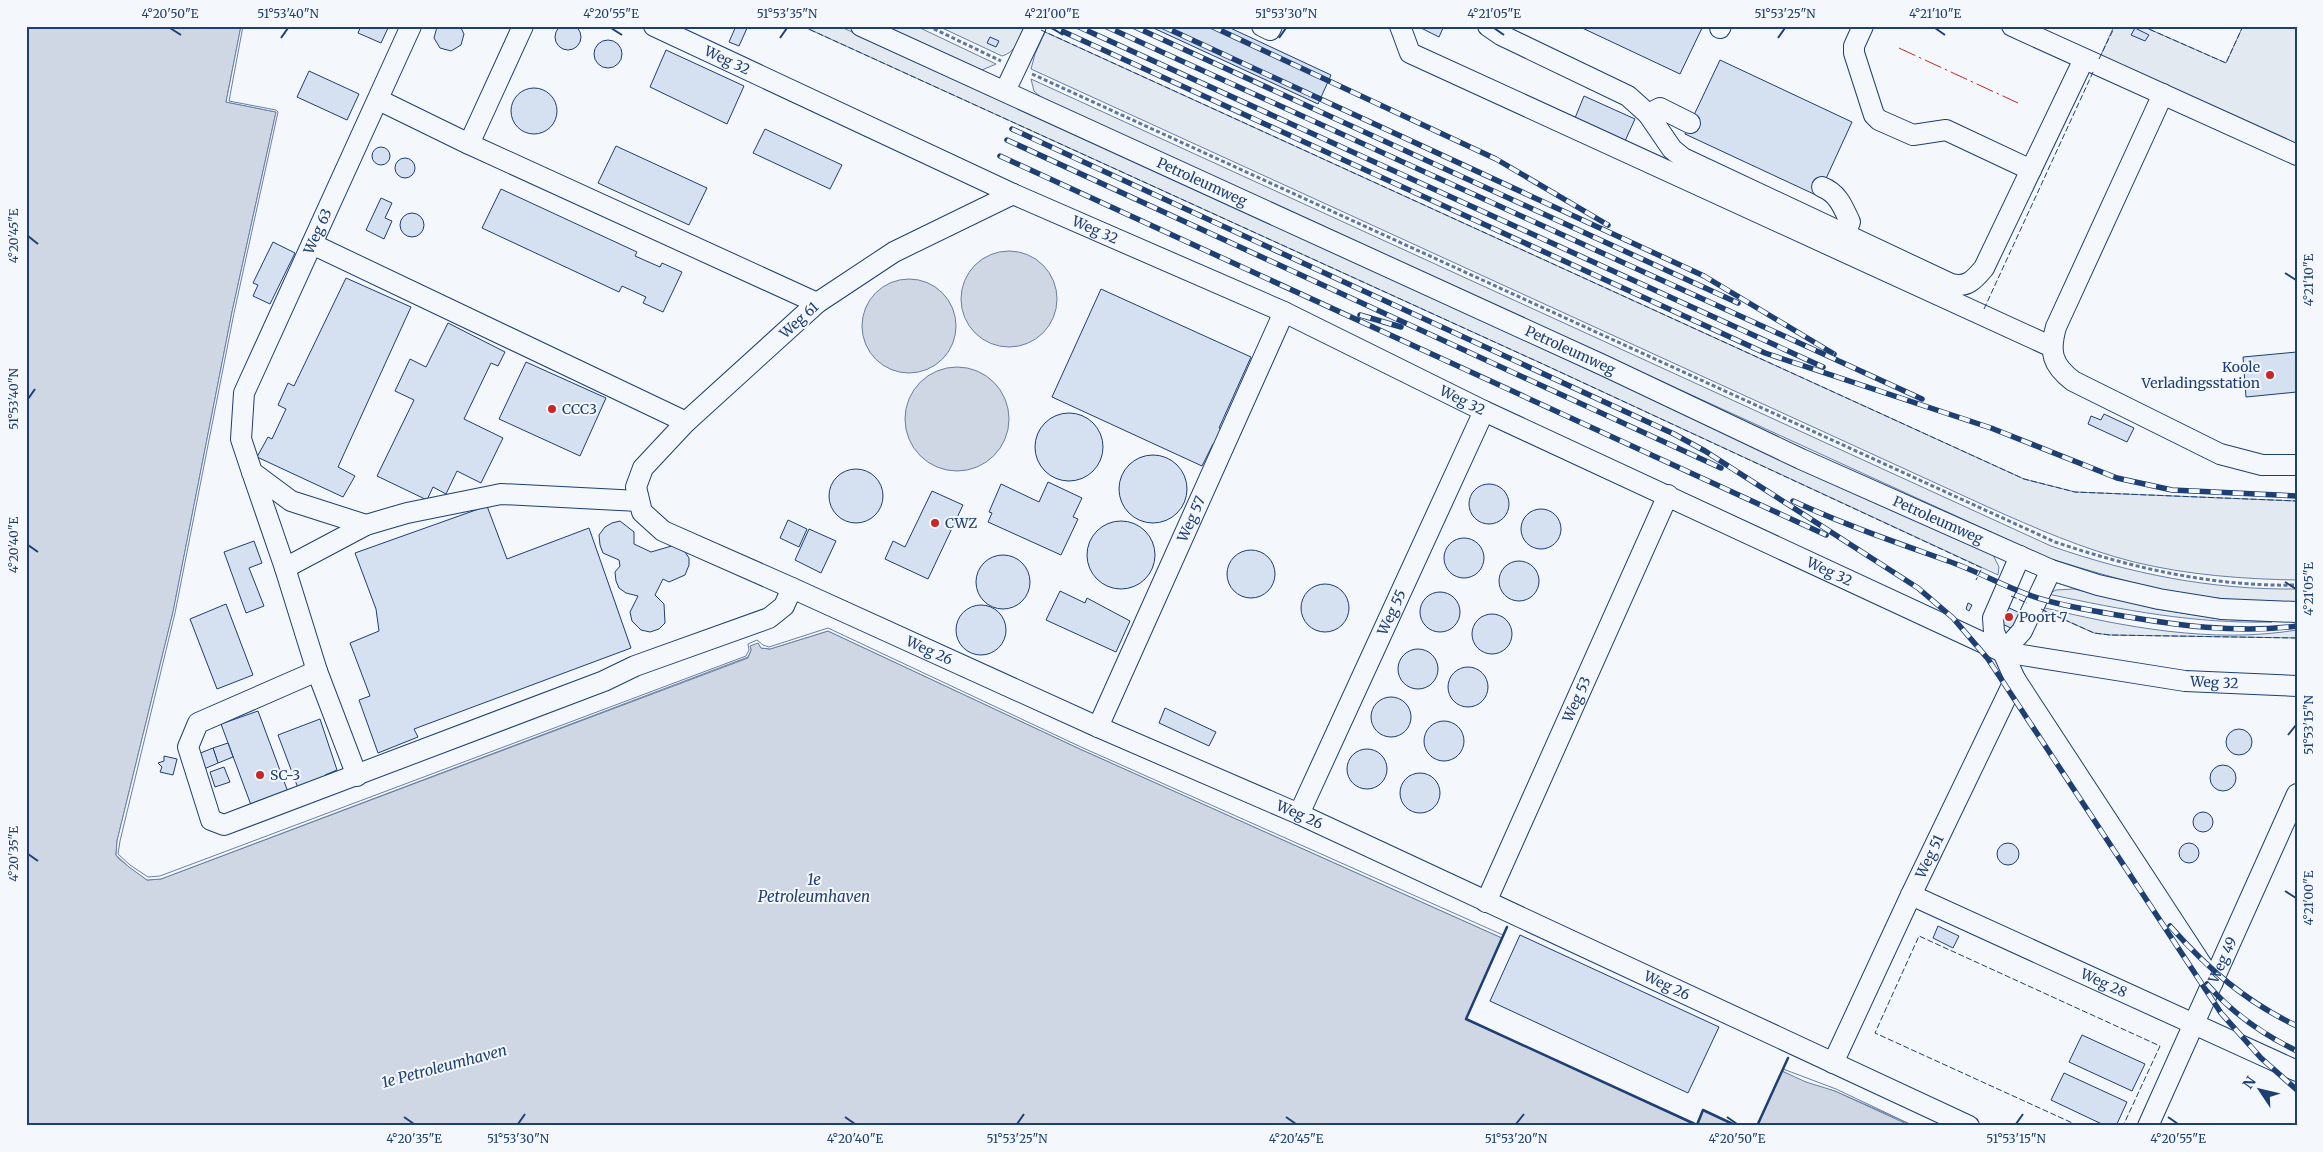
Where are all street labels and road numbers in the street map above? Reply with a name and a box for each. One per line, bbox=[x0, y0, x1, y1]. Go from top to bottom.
street label: Weg 32 bbox=[701, 41, 753, 79]
street label: Petroleumweg bbox=[1154, 153, 1251, 210]
street label: Weg 63 bbox=[299, 206, 336, 258]
street label: Weg 32 bbox=[1068, 211, 1121, 248]
street label: Weg 61 bbox=[775, 298, 822, 343]
street label: Petroleumweg bbox=[1522, 322, 1619, 379]
street label: Weg 32 bbox=[1436, 381, 1488, 419]
street label: Petroleumweg bbox=[1890, 492, 1987, 548]
street label: Weg 57 bbox=[1173, 493, 1209, 545]
street label: Weg 32 bbox=[1803, 553, 1855, 590]
street label: Weg 55 bbox=[1373, 587, 1410, 639]
street label: Weg 26 bbox=[903, 632, 955, 669]
street label: Weg 32 bbox=[2189, 672, 2239, 692]
street label: Weg 53 bbox=[1558, 674, 1595, 726]
street label: Weg 26 bbox=[1273, 796, 1326, 833]
street label: Weg 51 bbox=[1911, 832, 1948, 882]
street label: Weg 49 bbox=[2204, 934, 2241, 987]
street label: Weg 28 bbox=[2077, 964, 2130, 1001]
street label: Weg 26 bbox=[1640, 966, 1693, 1004]

